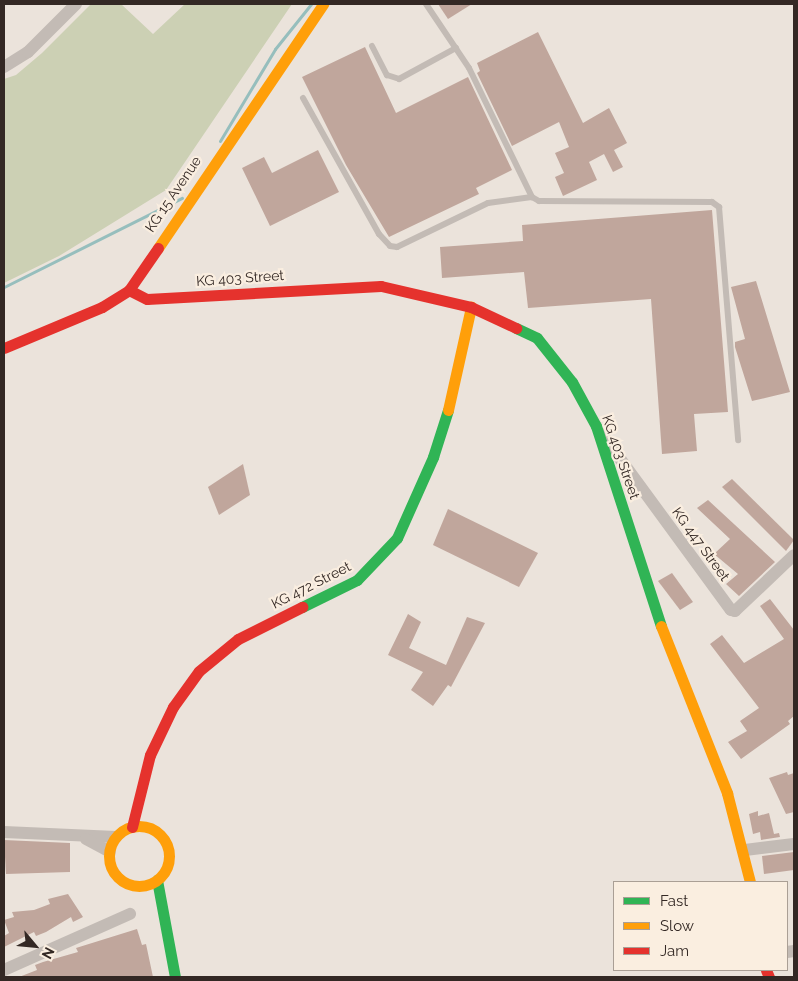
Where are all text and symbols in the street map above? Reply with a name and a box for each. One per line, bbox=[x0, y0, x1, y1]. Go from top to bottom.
street label: KG 15 Avenue bbox=[141, 153, 205, 235]
street label: KG 403 Street bbox=[195, 267, 285, 289]
street label: KG 403 Street bbox=[599, 413, 643, 501]
street label: KG 447 Street bbox=[669, 504, 733, 584]
street label: KG 472 Street bbox=[269, 558, 353, 612]
legend bbox=[613, 881, 788, 971]
text: Fast bbox=[660, 892, 688, 910]
text: Slow bbox=[660, 917, 694, 935]
north arrow bbox=[10, 921, 60, 971]
text: Jam bbox=[660, 942, 689, 960]
text: N bbox=[39, 945, 58, 962]

